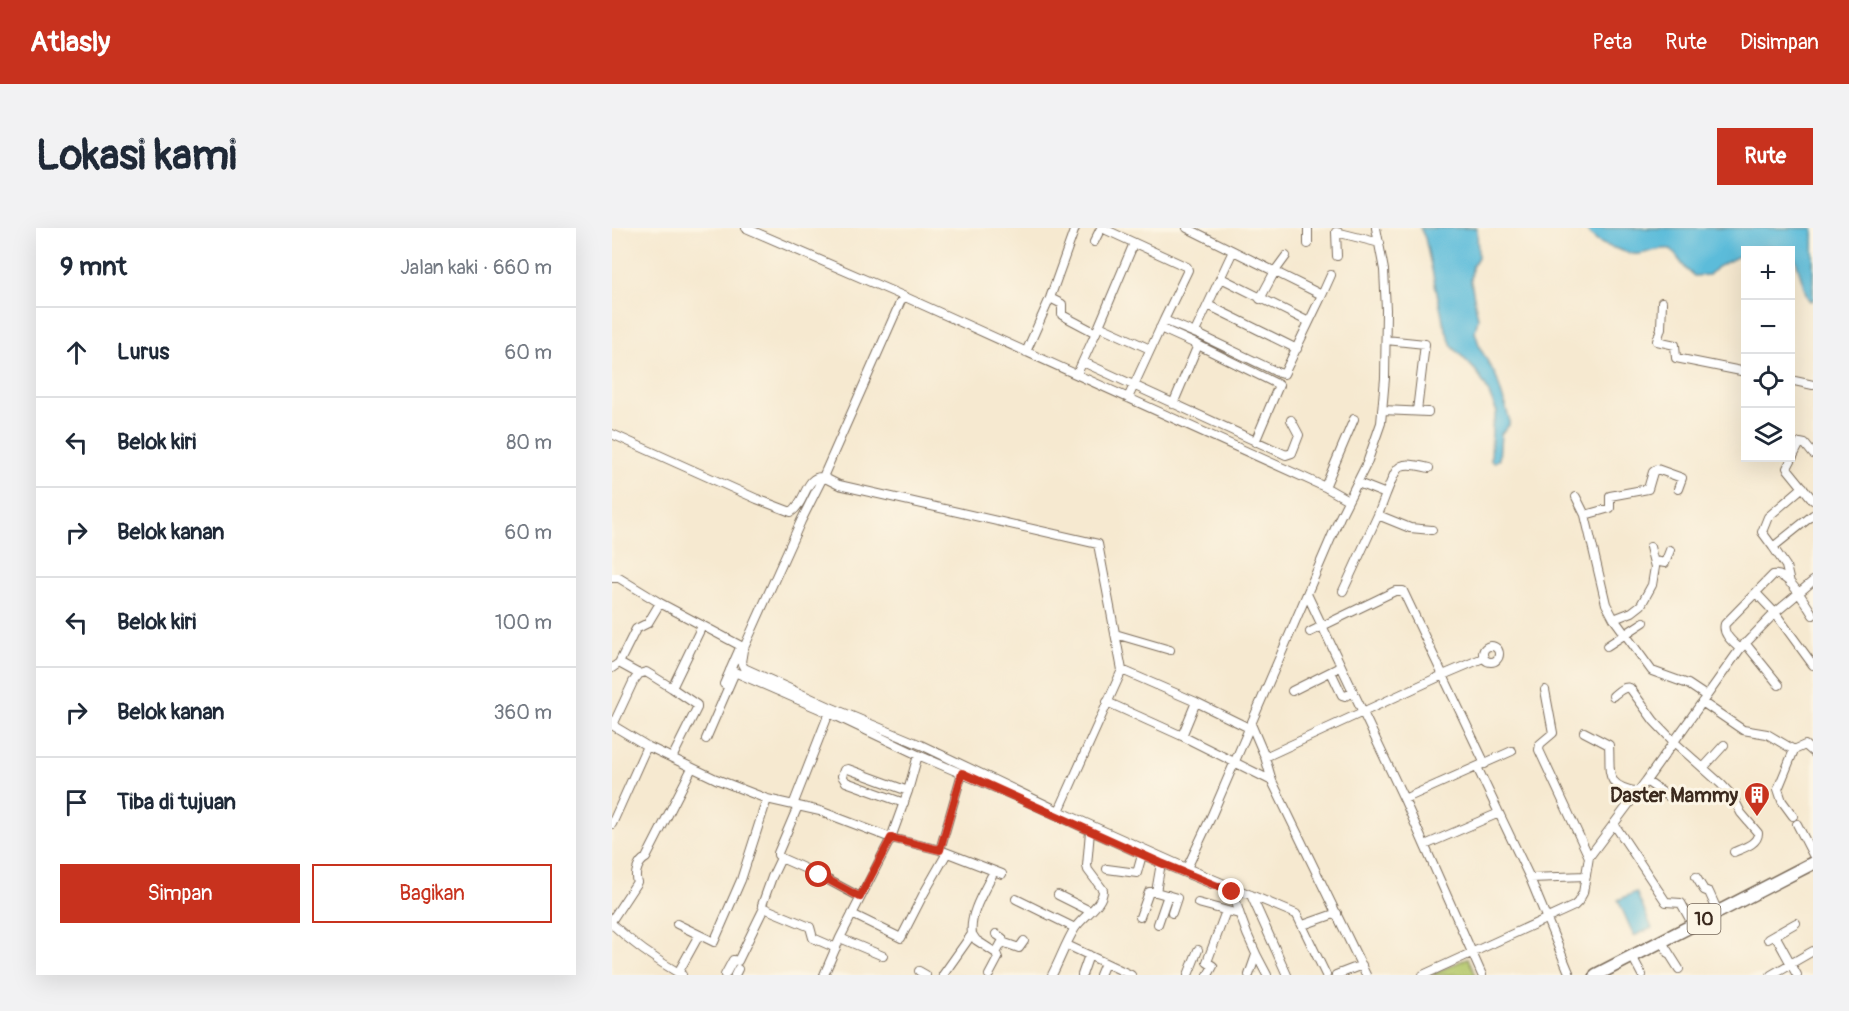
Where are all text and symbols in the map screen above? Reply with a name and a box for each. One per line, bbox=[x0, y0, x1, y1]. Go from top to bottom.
text: Atlasly bbox=[30, 25, 110, 60]
text: Peta bbox=[1592, 29, 1632, 56]
text: Rute bbox=[1665, 29, 1707, 56]
text: Disimpan bbox=[1740, 29, 1819, 56]
button: Rute bbox=[1717, 128, 1813, 185]
text: Lokasi kami bbox=[36, 130, 236, 182]
map controls bbox=[1741, 246, 1795, 462]
button: + bbox=[1741, 246, 1795, 300]
text: 9 mnt bbox=[60, 251, 127, 283]
text: Jalan kaki · 660 m bbox=[400, 255, 552, 280]
button: − bbox=[1741, 300, 1795, 354]
icon: ahead bbox=[60, 336, 93, 369]
text: Lurus bbox=[117, 338, 169, 366]
text: 60 m bbox=[505, 340, 552, 365]
button: locate bbox=[1741, 354, 1795, 408]
button: layers bbox=[1741, 408, 1795, 462]
icon: left bbox=[60, 426, 93, 459]
text: Belok kiri bbox=[117, 428, 196, 456]
text: 80 m bbox=[506, 430, 552, 455]
icon: right bbox=[60, 516, 93, 549]
text: Belok kanan bbox=[117, 518, 225, 546]
text: 60 m bbox=[505, 520, 552, 545]
icon: left bbox=[60, 606, 93, 639]
text: Belok kiri bbox=[117, 608, 196, 636]
text: 100 m bbox=[495, 610, 552, 635]
icon: right bbox=[60, 696, 93, 729]
text: Belok kanan bbox=[117, 698, 225, 726]
text: 360 m bbox=[493, 700, 552, 725]
building icon: Daster Mammy bbox=[1742, 780, 1772, 818]
place label: Daster Mammy bbox=[1610, 783, 1738, 808]
icon: arrive bbox=[60, 786, 93, 819]
text: Tiba di tujuan bbox=[117, 788, 236, 816]
route start bbox=[805, 861, 831, 887]
button: Simpan bbox=[60, 864, 300, 923]
button: Bagikan bbox=[312, 864, 552, 923]
route end bbox=[1218, 878, 1244, 904]
road number: 10 bbox=[1688, 904, 1720, 934]

